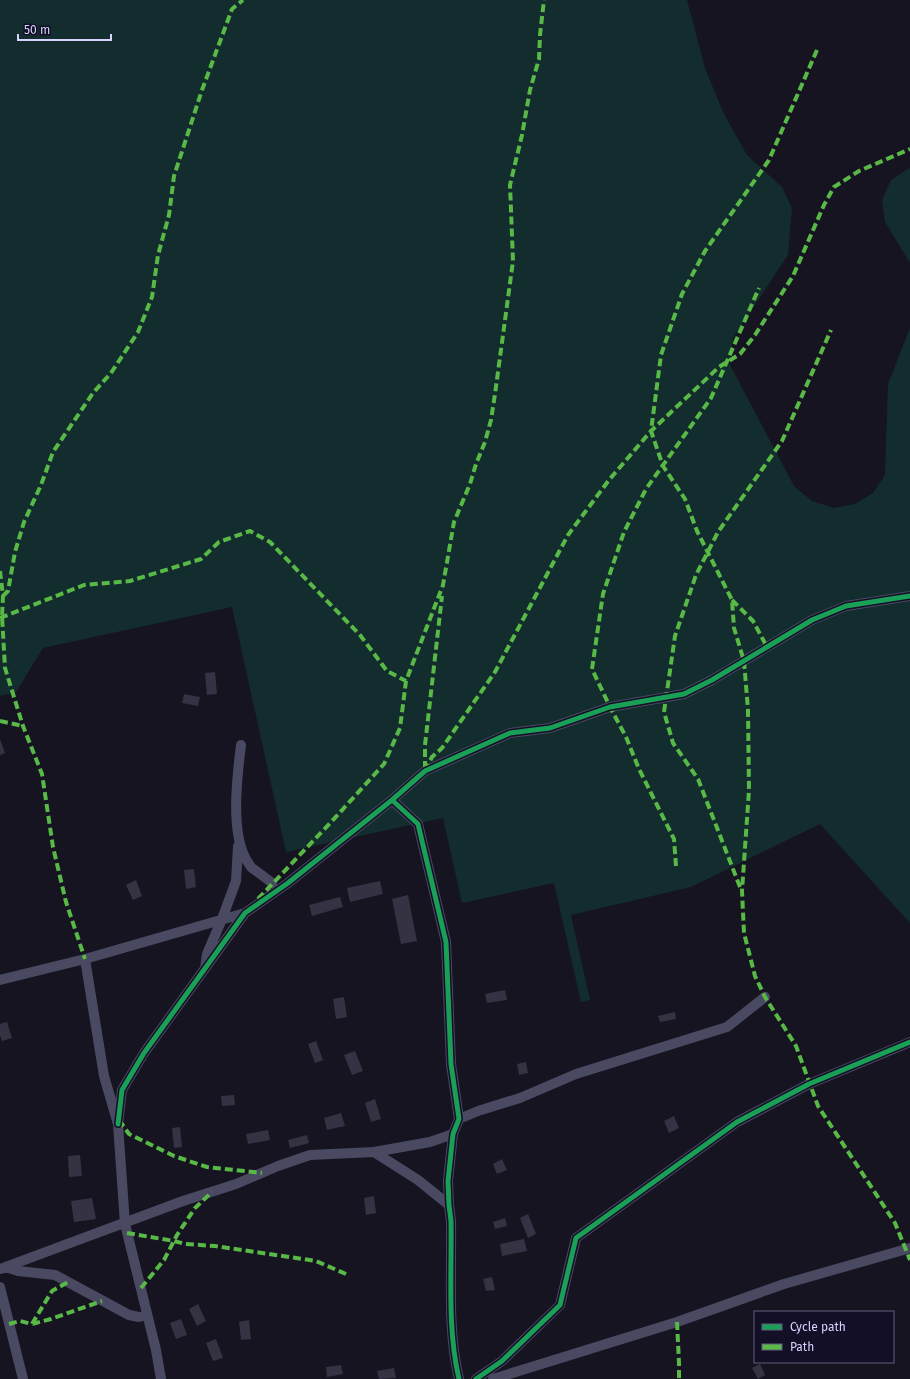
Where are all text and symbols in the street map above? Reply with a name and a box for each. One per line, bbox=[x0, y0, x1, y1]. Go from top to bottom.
scale bar bbox=[18, 16, 111, 42]
text: 50 m bbox=[24, 23, 50, 37]
legend bbox=[754, 1311, 894, 1363]
text: Cycle path bbox=[790, 1320, 846, 1334]
text: Path bbox=[790, 1340, 814, 1354]

